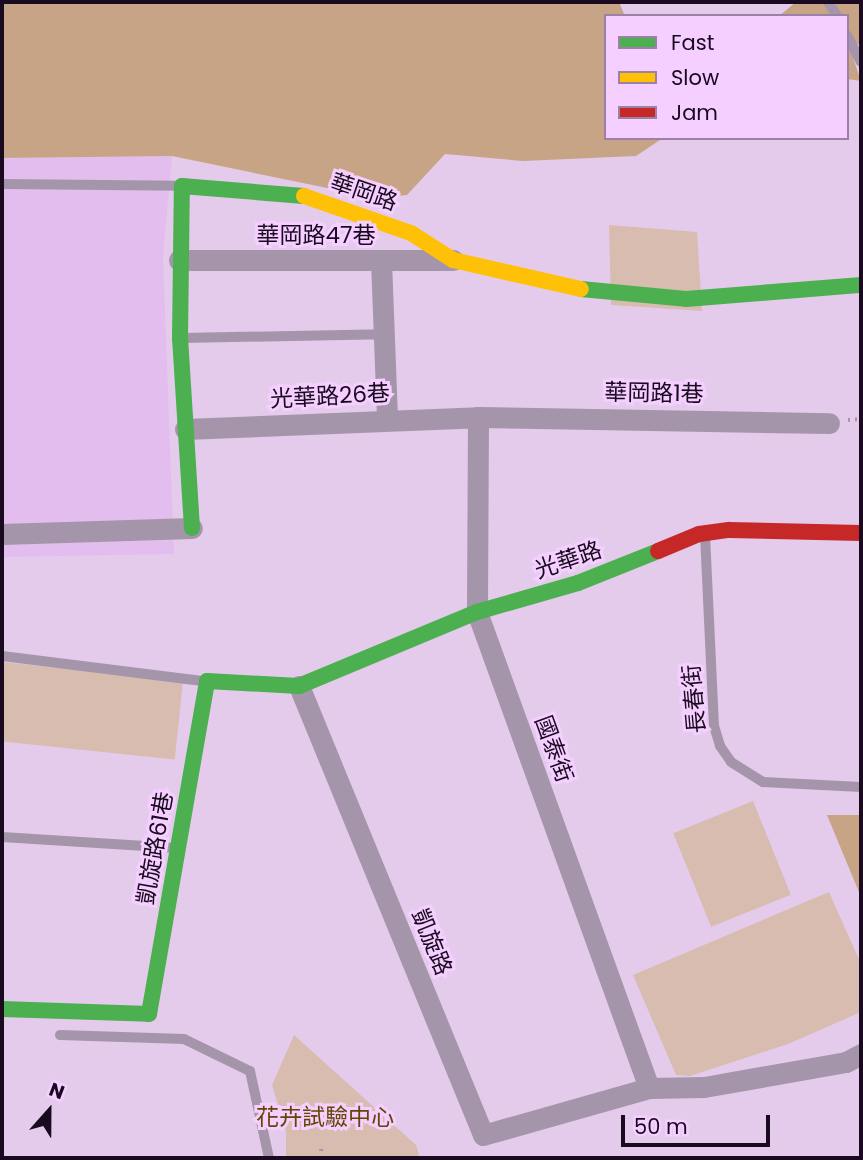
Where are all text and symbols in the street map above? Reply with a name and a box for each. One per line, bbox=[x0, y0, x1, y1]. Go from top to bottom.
legend bbox=[604, 14, 849, 140]
text: Fast bbox=[671, 28, 714, 57]
text: Slow bbox=[671, 63, 719, 92]
text: Jam bbox=[671, 98, 718, 127]
street label: 華岡路 bbox=[327, 168, 401, 216]
street label: 華岡路47巷 bbox=[256, 221, 376, 249]
street label: 華岡路1巷 bbox=[604, 378, 704, 408]
street label: 光華路26巷 bbox=[269, 379, 391, 413]
street label: 光華路 bbox=[531, 536, 605, 584]
street label: 長春街 bbox=[677, 663, 711, 735]
street label: 國泰街 bbox=[529, 712, 579, 786]
street label: 凱旋路61巷 bbox=[132, 789, 178, 907]
street label: 凱旋路 bbox=[406, 905, 458, 979]
north arrow bbox=[14, 1076, 84, 1146]
text: N bbox=[45, 1076, 68, 1106]
scale bar bbox=[625, 1100, 774, 1144]
park label: 花卉試驗中心 bbox=[256, 1103, 394, 1131]
text: 50 m bbox=[634, 1112, 688, 1141]

